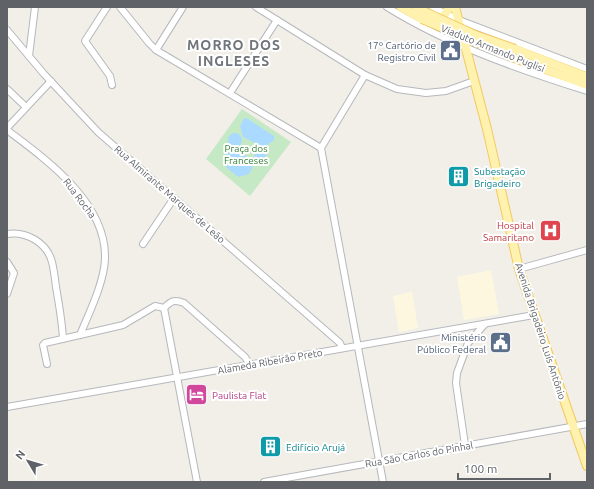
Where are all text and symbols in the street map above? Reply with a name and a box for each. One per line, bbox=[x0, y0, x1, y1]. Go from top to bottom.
street label: Viaduto Armando Puglisi bbox=[439, 23, 546, 74]
district label: MORRO DOS INGLESES bbox=[187, 37, 281, 69]
public building icon: 17º Cartório de Registro Civil bbox=[438, 38, 464, 64]
place label: 17º Cartório de Registro Civil bbox=[367, 40, 436, 63]
street label: Rua Almirante Marques de Leão bbox=[112, 143, 227, 245]
park label: Praça dos Franceses bbox=[224, 143, 268, 166]
building icon: Subestação Brigadeiro bbox=[445, 164, 471, 190]
place label: Subestação Brigadeiro bbox=[474, 166, 525, 189]
street label: Rua Rocha bbox=[61, 176, 98, 220]
hospital icon: Hospital Samaritano bbox=[537, 218, 563, 244]
place label: Hospital Samaritano bbox=[483, 220, 534, 243]
street label: Avenida Brigadeiro Luís Antônio bbox=[513, 261, 568, 401]
public building icon: Ministério Público Federal bbox=[488, 330, 514, 356]
place label: Ministério Público Federal bbox=[417, 332, 486, 355]
street label: Alameda Ribeirão Preto bbox=[217, 347, 324, 376]
hotel icon: Paulista Flat bbox=[184, 382, 210, 408]
place label: Paulista Flat bbox=[212, 390, 267, 401]
building icon: Edifício Arujá bbox=[258, 434, 284, 460]
street label: Rua São Carlos do Pinhal bbox=[364, 439, 474, 469]
north arrow bbox=[8, 441, 48, 481]
place label: Edifício Arujá bbox=[286, 442, 345, 453]
text: N bbox=[13, 448, 27, 462]
scale bar bbox=[458, 455, 550, 481]
text: 100 m bbox=[464, 462, 497, 475]

